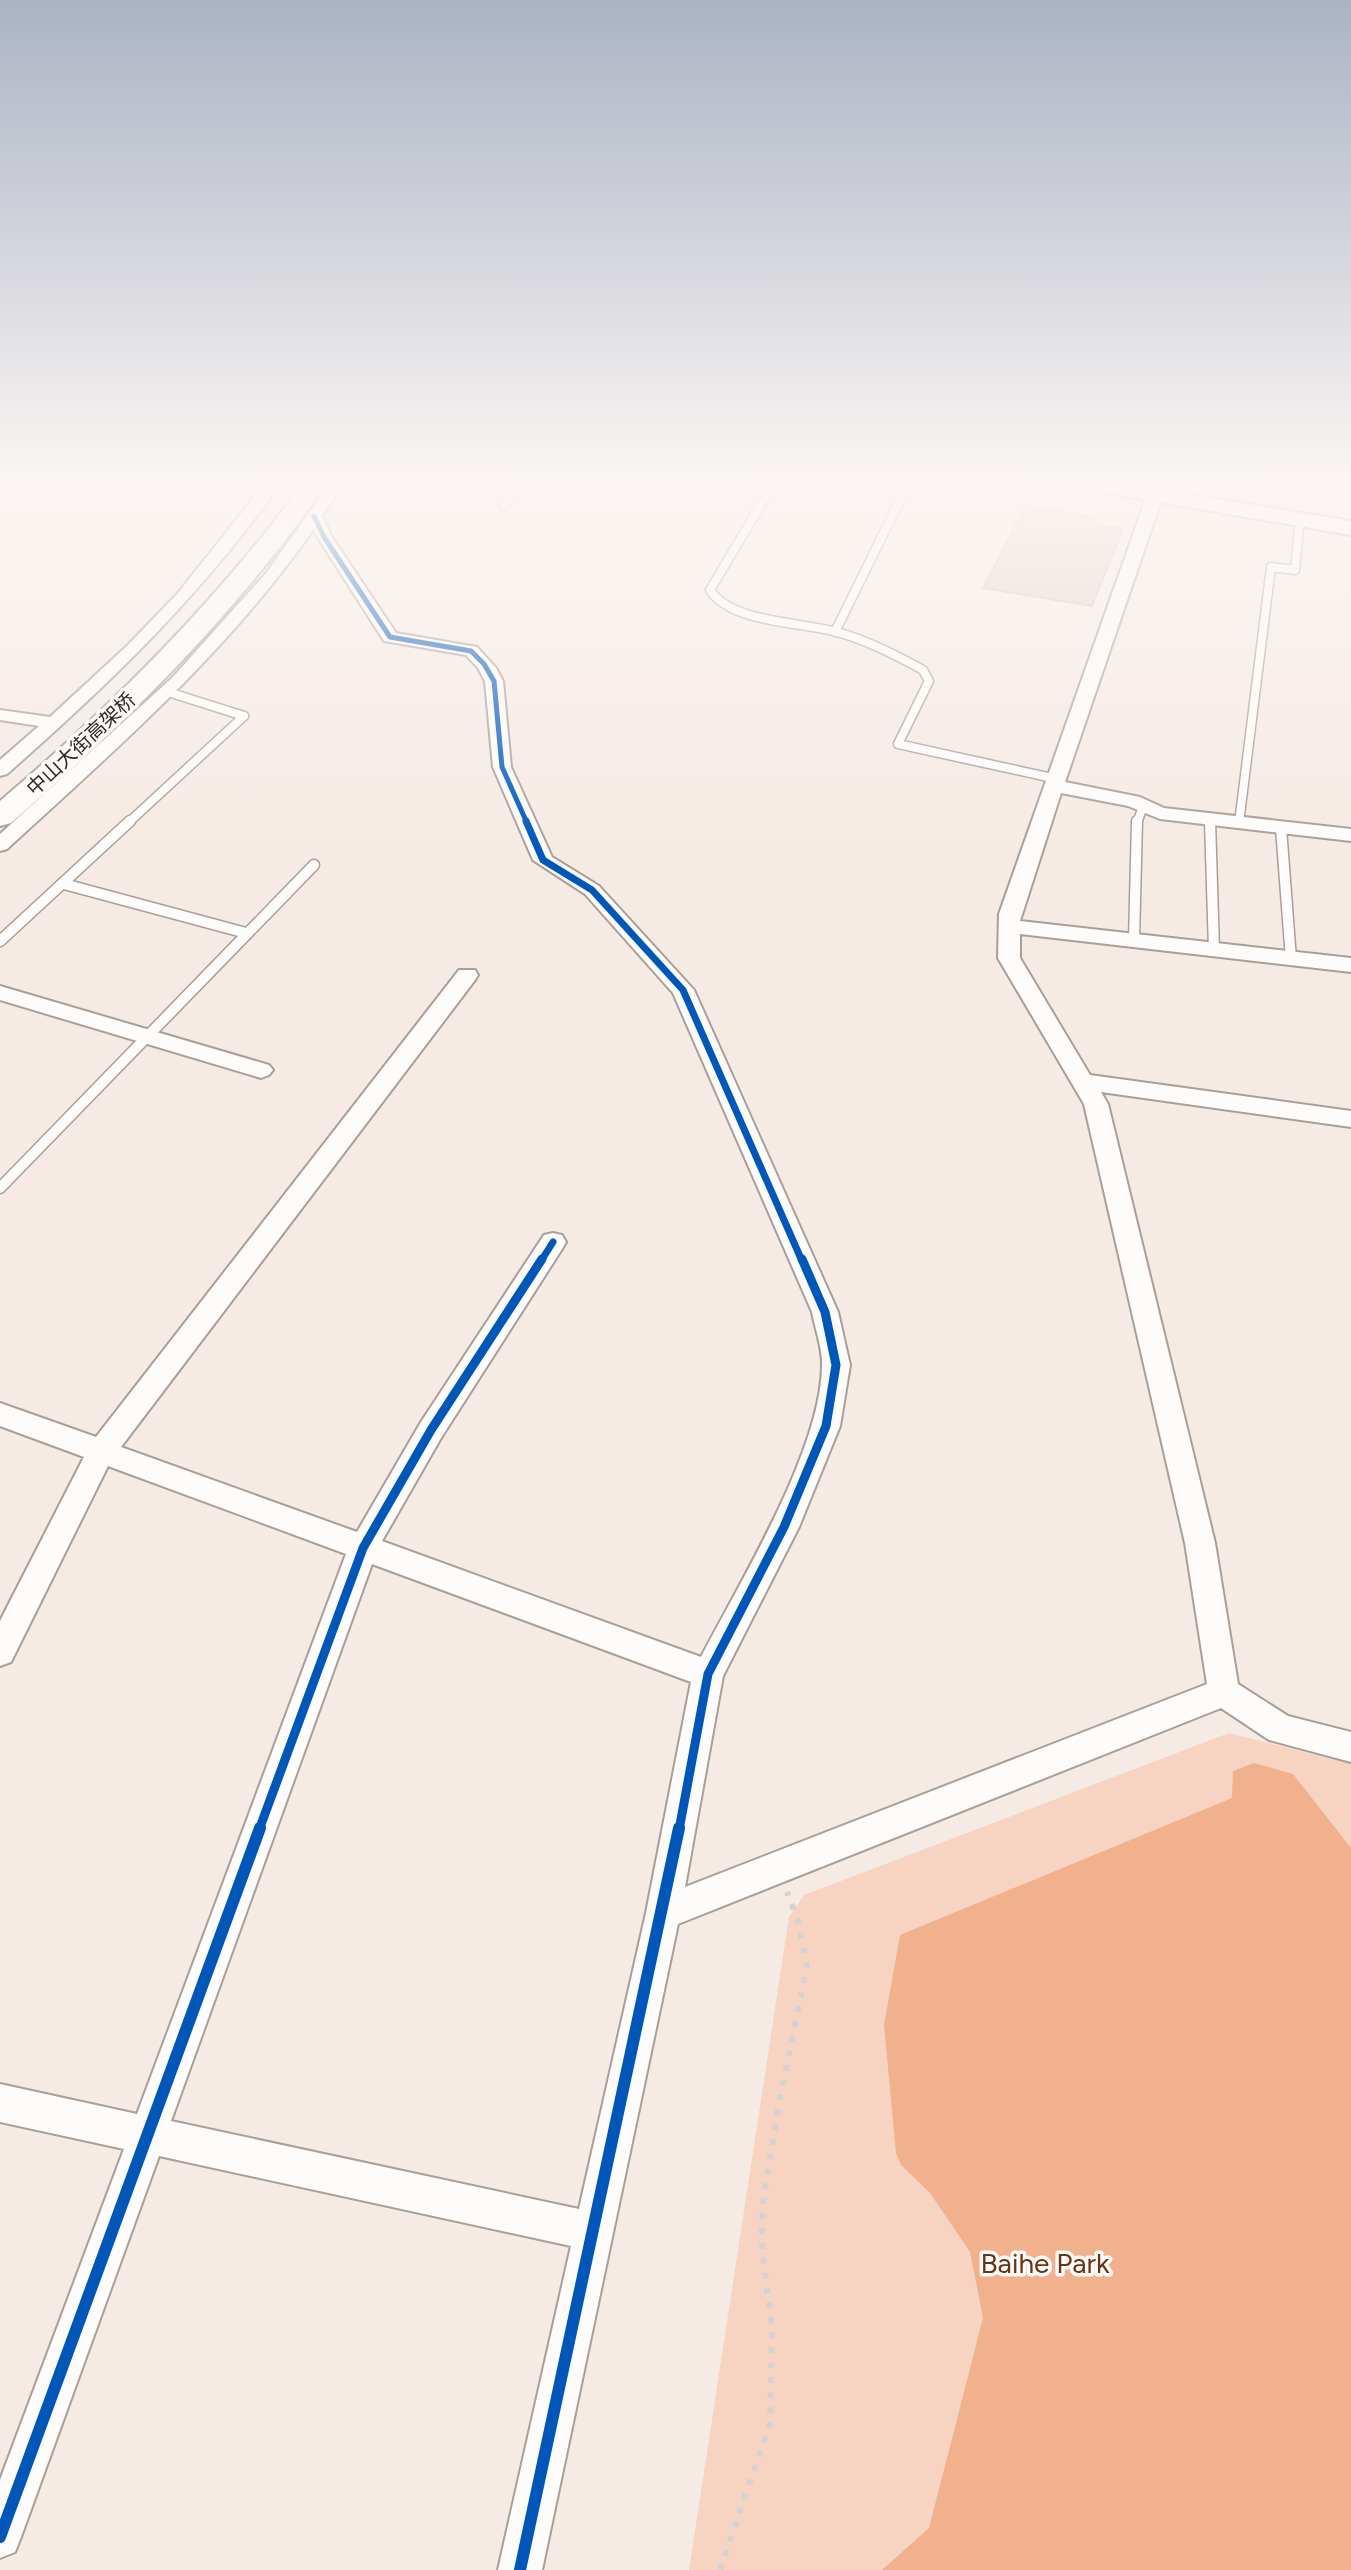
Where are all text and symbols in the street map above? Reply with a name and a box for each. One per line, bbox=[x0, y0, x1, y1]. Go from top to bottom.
street label: 中山大街高架桥 bbox=[22, 687, 140, 801]
park label: Baihe Park bbox=[981, 2246, 1110, 2280]

